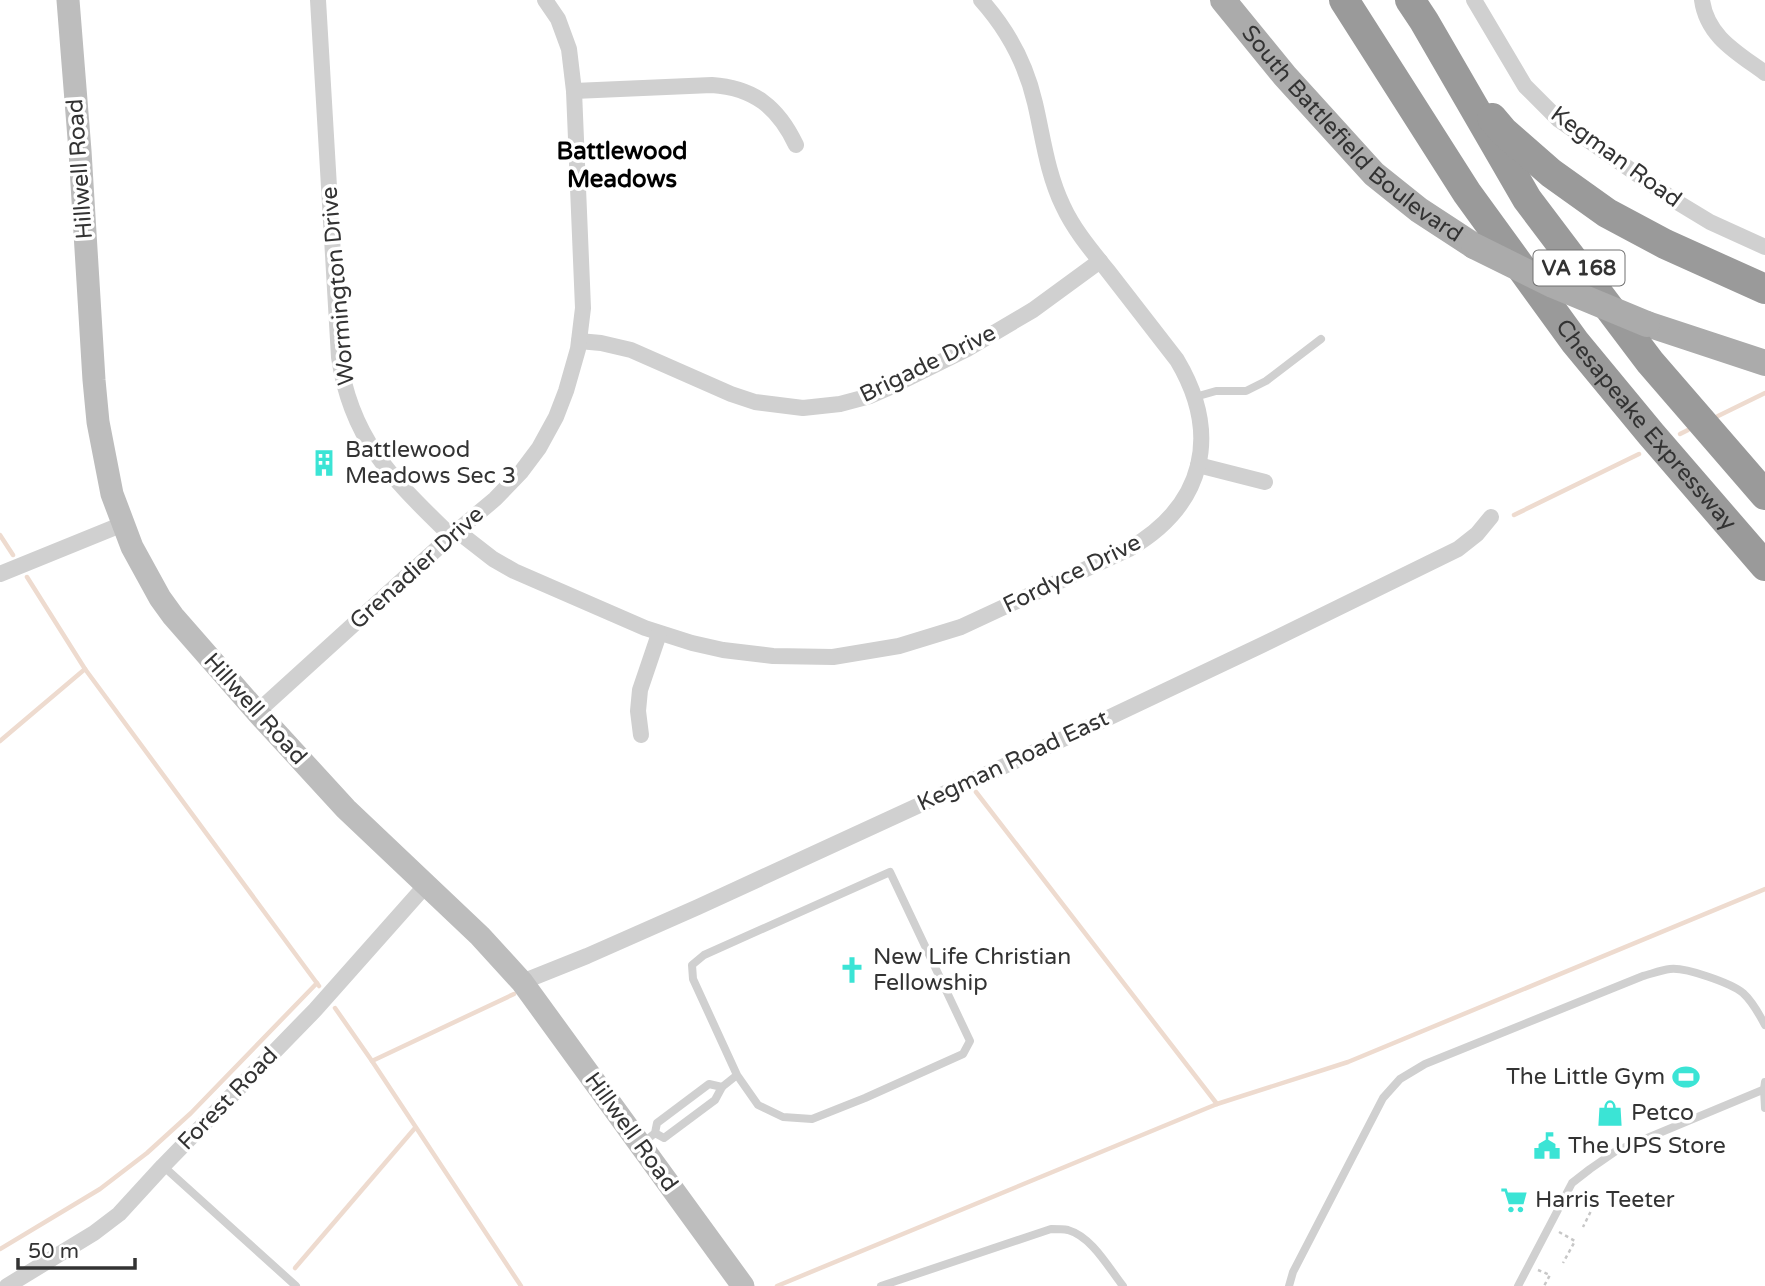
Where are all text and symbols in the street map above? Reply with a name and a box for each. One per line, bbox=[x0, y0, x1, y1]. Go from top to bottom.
street label: South Battlefield Boulevard bbox=[1235, 20, 1468, 249]
street label: Hillwell Road bbox=[61, 98, 99, 240]
street label: Kegman Road bbox=[1545, 100, 1687, 214]
district label: Battlewood Meadows bbox=[557, 137, 687, 194]
street label: Wormington Drive bbox=[315, 185, 361, 387]
road number: VA 168 bbox=[1534, 250, 1624, 286]
street label: Chesapeake Expressway bbox=[1549, 314, 1742, 537]
street label: Brigade Drive bbox=[855, 319, 1001, 409]
place label: Battlewood Meadows Sec 3 bbox=[345, 436, 516, 490]
building icon: Battlewood Meadows Sec 3 bbox=[309, 448, 339, 478]
street label: Grenadier Drive bbox=[344, 501, 490, 635]
street label: Fordyce Drive bbox=[998, 529, 1146, 619]
street label: Hillwell Road bbox=[198, 647, 312, 771]
street label: Kegman Road East bbox=[913, 704, 1113, 818]
place label: New Life Christian Fellowship bbox=[873, 943, 1071, 997]
church icon: New Life Christian Fellowship bbox=[837, 955, 867, 985]
street label: Forest Road bbox=[172, 1042, 284, 1156]
sports icon: The Little Gym bbox=[1671, 1062, 1701, 1092]
place label: The Little Gym bbox=[1506, 1063, 1665, 1091]
street label: Hillwell Road bbox=[578, 1067, 684, 1197]
shop icon: Petco bbox=[1595, 1098, 1625, 1128]
place label: Petco bbox=[1631, 1099, 1694, 1127]
public building icon: The UPS Store bbox=[1532, 1131, 1562, 1161]
place label: The UPS Store bbox=[1568, 1132, 1726, 1160]
supermarket icon: Harris Teeter bbox=[1499, 1185, 1529, 1215]
place label: Harris Teeter bbox=[1535, 1186, 1675, 1214]
scale bar bbox=[18, 1226, 135, 1270]
text: 50 m bbox=[28, 1239, 79, 1264]

